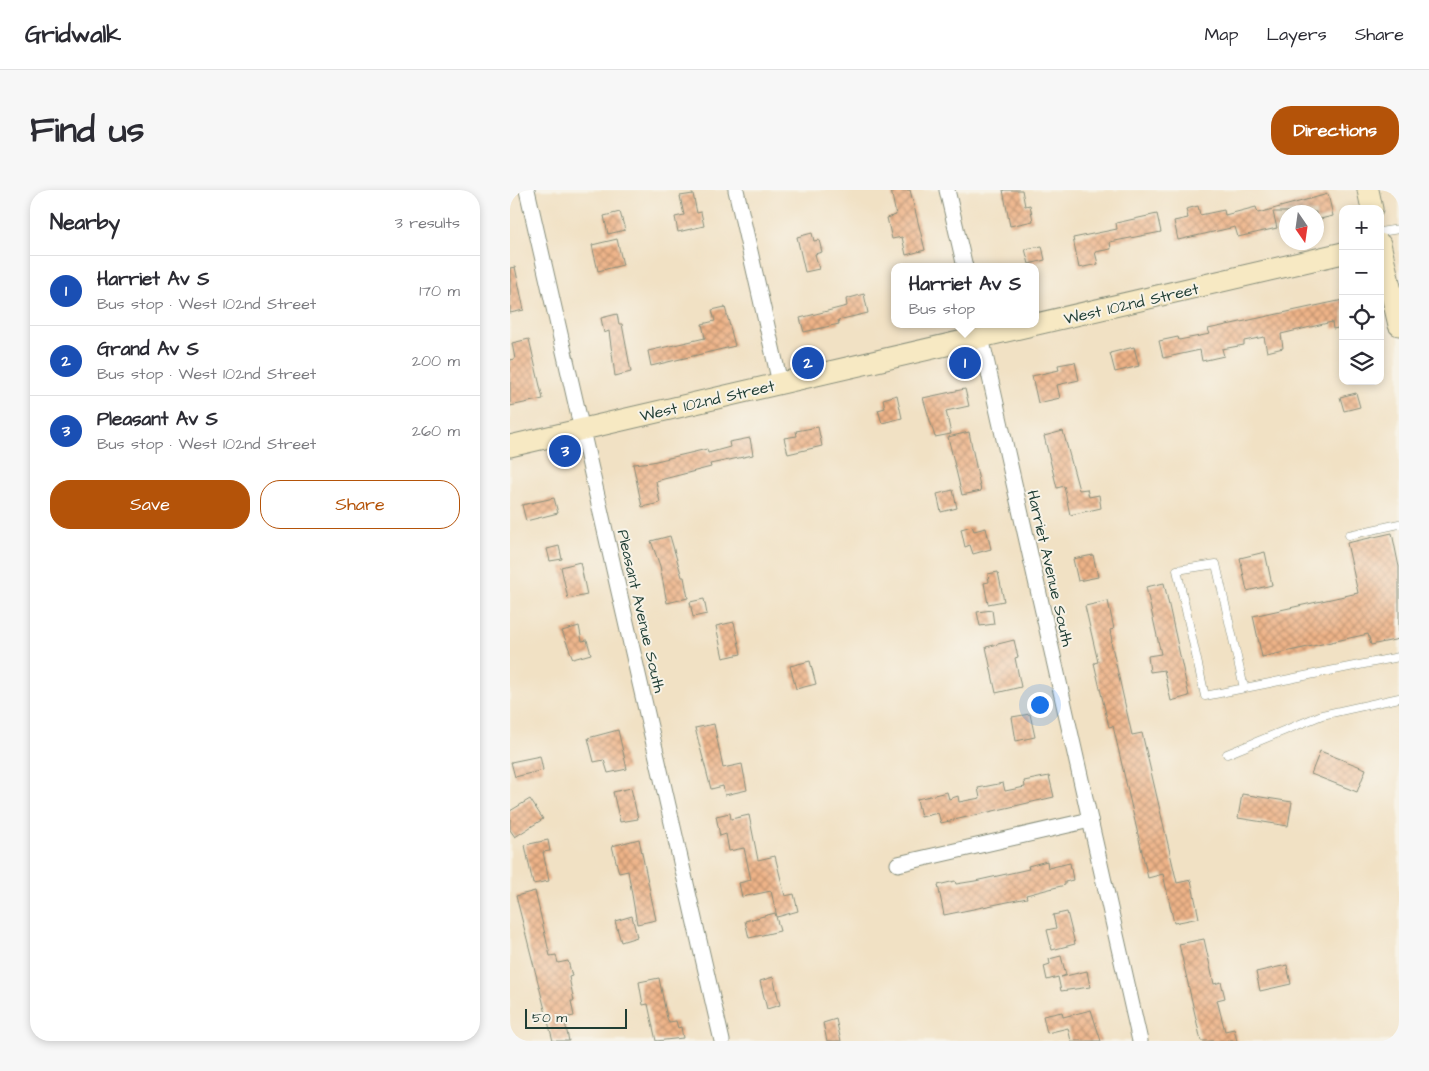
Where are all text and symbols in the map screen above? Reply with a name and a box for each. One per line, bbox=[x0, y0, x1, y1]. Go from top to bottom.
text: Gridwalk bbox=[25, 18, 121, 52]
text: Map bbox=[1204, 22, 1238, 47]
text: Layers bbox=[1266, 22, 1327, 47]
text: Share bbox=[1355, 22, 1404, 47]
text: Find us bbox=[30, 106, 144, 155]
button: Directions bbox=[1271, 106, 1399, 155]
north arrow bbox=[1279, 205, 1324, 250]
map controls bbox=[1339, 205, 1384, 385]
button: + bbox=[1339, 205, 1384, 250]
text: Nearby bbox=[50, 208, 120, 237]
text: 3 results bbox=[395, 212, 460, 234]
button: − bbox=[1339, 250, 1384, 295]
popup bbox=[891, 263, 1039, 328]
text: Harriet Av S bbox=[97, 266, 209, 293]
text: Harriet Av S bbox=[909, 271, 1021, 298]
street label: West 102nd Street bbox=[1062, 278, 1201, 330]
text: 1 bbox=[65, 280, 67, 302]
text: 170 m bbox=[419, 280, 460, 302]
text: Bus stop · West 102nd Street bbox=[97, 293, 316, 315]
button: locate bbox=[1339, 295, 1384, 340]
text: Bus stop bbox=[909, 298, 975, 320]
text: Grand Av S bbox=[97, 336, 199, 363]
button: layers bbox=[1339, 340, 1384, 385]
pin: 2 bbox=[792, 344, 824, 382]
pin: 1 bbox=[949, 344, 981, 382]
text: 2 bbox=[61, 350, 71, 372]
text: 200 m bbox=[412, 350, 460, 372]
text: Bus stop · West 102nd Street bbox=[97, 363, 316, 385]
street label: West 102nd Street bbox=[638, 375, 777, 427]
text: Pleasant Av S bbox=[97, 406, 218, 433]
text: 3 bbox=[62, 420, 70, 442]
text: 260 m bbox=[412, 420, 460, 442]
pin: 3 bbox=[549, 432, 581, 470]
text: Bus stop · West 102nd Street bbox=[97, 433, 316, 455]
button: Save bbox=[50, 480, 250, 529]
button: Share bbox=[260, 480, 460, 529]
street label: Harriet Avenue South bbox=[1021, 488, 1079, 649]
street label: Pleasant Avenue South bbox=[612, 528, 671, 695]
your location bbox=[1027, 692, 1053, 718]
scale bar bbox=[525, 1006, 628, 1029]
text: 50 m bbox=[532, 1008, 567, 1028]

